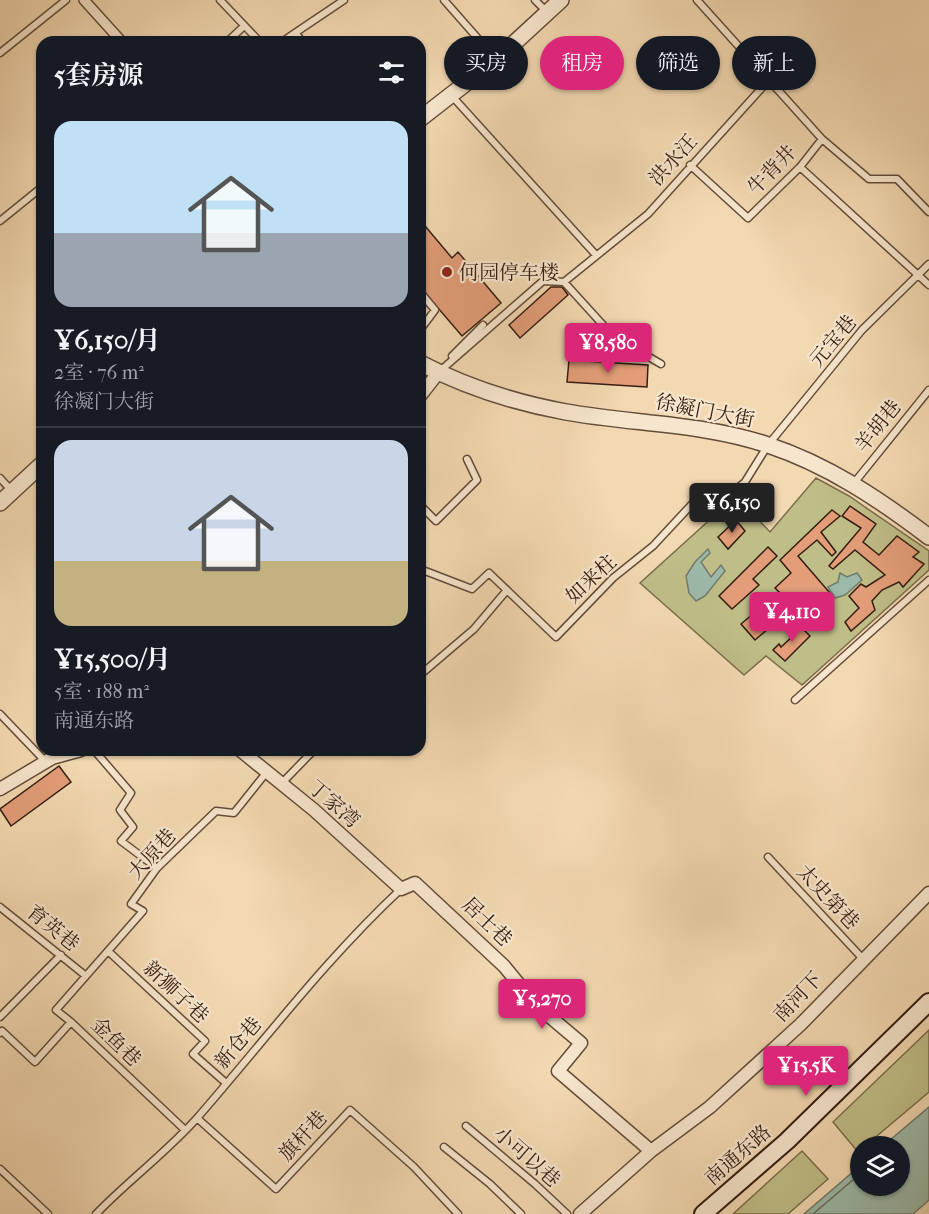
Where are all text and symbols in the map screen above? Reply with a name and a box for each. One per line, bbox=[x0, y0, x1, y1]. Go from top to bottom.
chip: 买房 bbox=[444, 36, 528, 90]
chip: 租房 bbox=[540, 36, 624, 90]
chip: 筛选 bbox=[636, 36, 720, 90]
chip: 新上 bbox=[732, 36, 816, 90]
icon: filters bbox=[375, 56, 408, 89]
text: 5套房源 bbox=[54, 60, 143, 91]
street label: 洪水汪 bbox=[644, 130, 702, 190]
street label: 牛背井 bbox=[743, 140, 801, 200]
icon: home bbox=[177, 160, 285, 268]
place label: 何园停车楼 bbox=[459, 261, 559, 284]
marker: 何园停车楼 bbox=[440, 265, 454, 279]
street label: 元宝巷 bbox=[805, 311, 861, 371]
pin: ¥8,580 bbox=[559, 323, 657, 374]
text: ¥6,150/月 bbox=[54, 325, 161, 356]
text: ¥8,580 bbox=[579, 331, 637, 354]
text: 2室 · 76 m² bbox=[54, 361, 144, 384]
text: 徐凝门大街 bbox=[54, 390, 154, 413]
street label: 徐凝门大街 bbox=[654, 390, 756, 432]
street label: 羊胡巷 bbox=[850, 395, 906, 457]
icon: home bbox=[177, 479, 285, 587]
pin: ¥6,150 bbox=[683, 483, 781, 534]
text: ¥6,150 bbox=[703, 491, 761, 514]
street label: 如来柱 bbox=[561, 550, 621, 608]
pin: ¥4,110 bbox=[743, 592, 841, 643]
text: ¥4,110 bbox=[763, 600, 821, 623]
text: ¥15,500/月 bbox=[54, 644, 171, 675]
text: 5室 · 188 m² bbox=[54, 680, 149, 703]
text: 南通东路 bbox=[54, 709, 134, 732]
street label: 丁家湾 bbox=[304, 776, 364, 832]
street label: 大原巷 bbox=[123, 824, 181, 884]
street label: 太史第巷 bbox=[792, 860, 864, 934]
street label: 居士巷 bbox=[457, 893, 517, 951]
street label: 育英巷 bbox=[22, 900, 84, 956]
street label: 新狮子巷 bbox=[139, 956, 213, 1028]
street label: 南河下 bbox=[769, 967, 827, 1027]
pin: ¥5,270 bbox=[493, 979, 591, 1030]
text: ¥5,270 bbox=[512, 987, 572, 1010]
street label: 金鱼巷 bbox=[86, 1013, 146, 1071]
street label: 新仓巷 bbox=[210, 1013, 266, 1073]
pin: ¥15.5K bbox=[757, 1046, 855, 1097]
text: ¥15.5K bbox=[777, 1054, 835, 1077]
street label: 旗杆巷 bbox=[274, 1106, 332, 1166]
street label: 南通东路 bbox=[700, 1120, 776, 1190]
street label: 小可以巷 bbox=[489, 1122, 565, 1192]
map controls bbox=[850, 1136, 910, 1196]
button: layers bbox=[850, 1136, 910, 1196]

